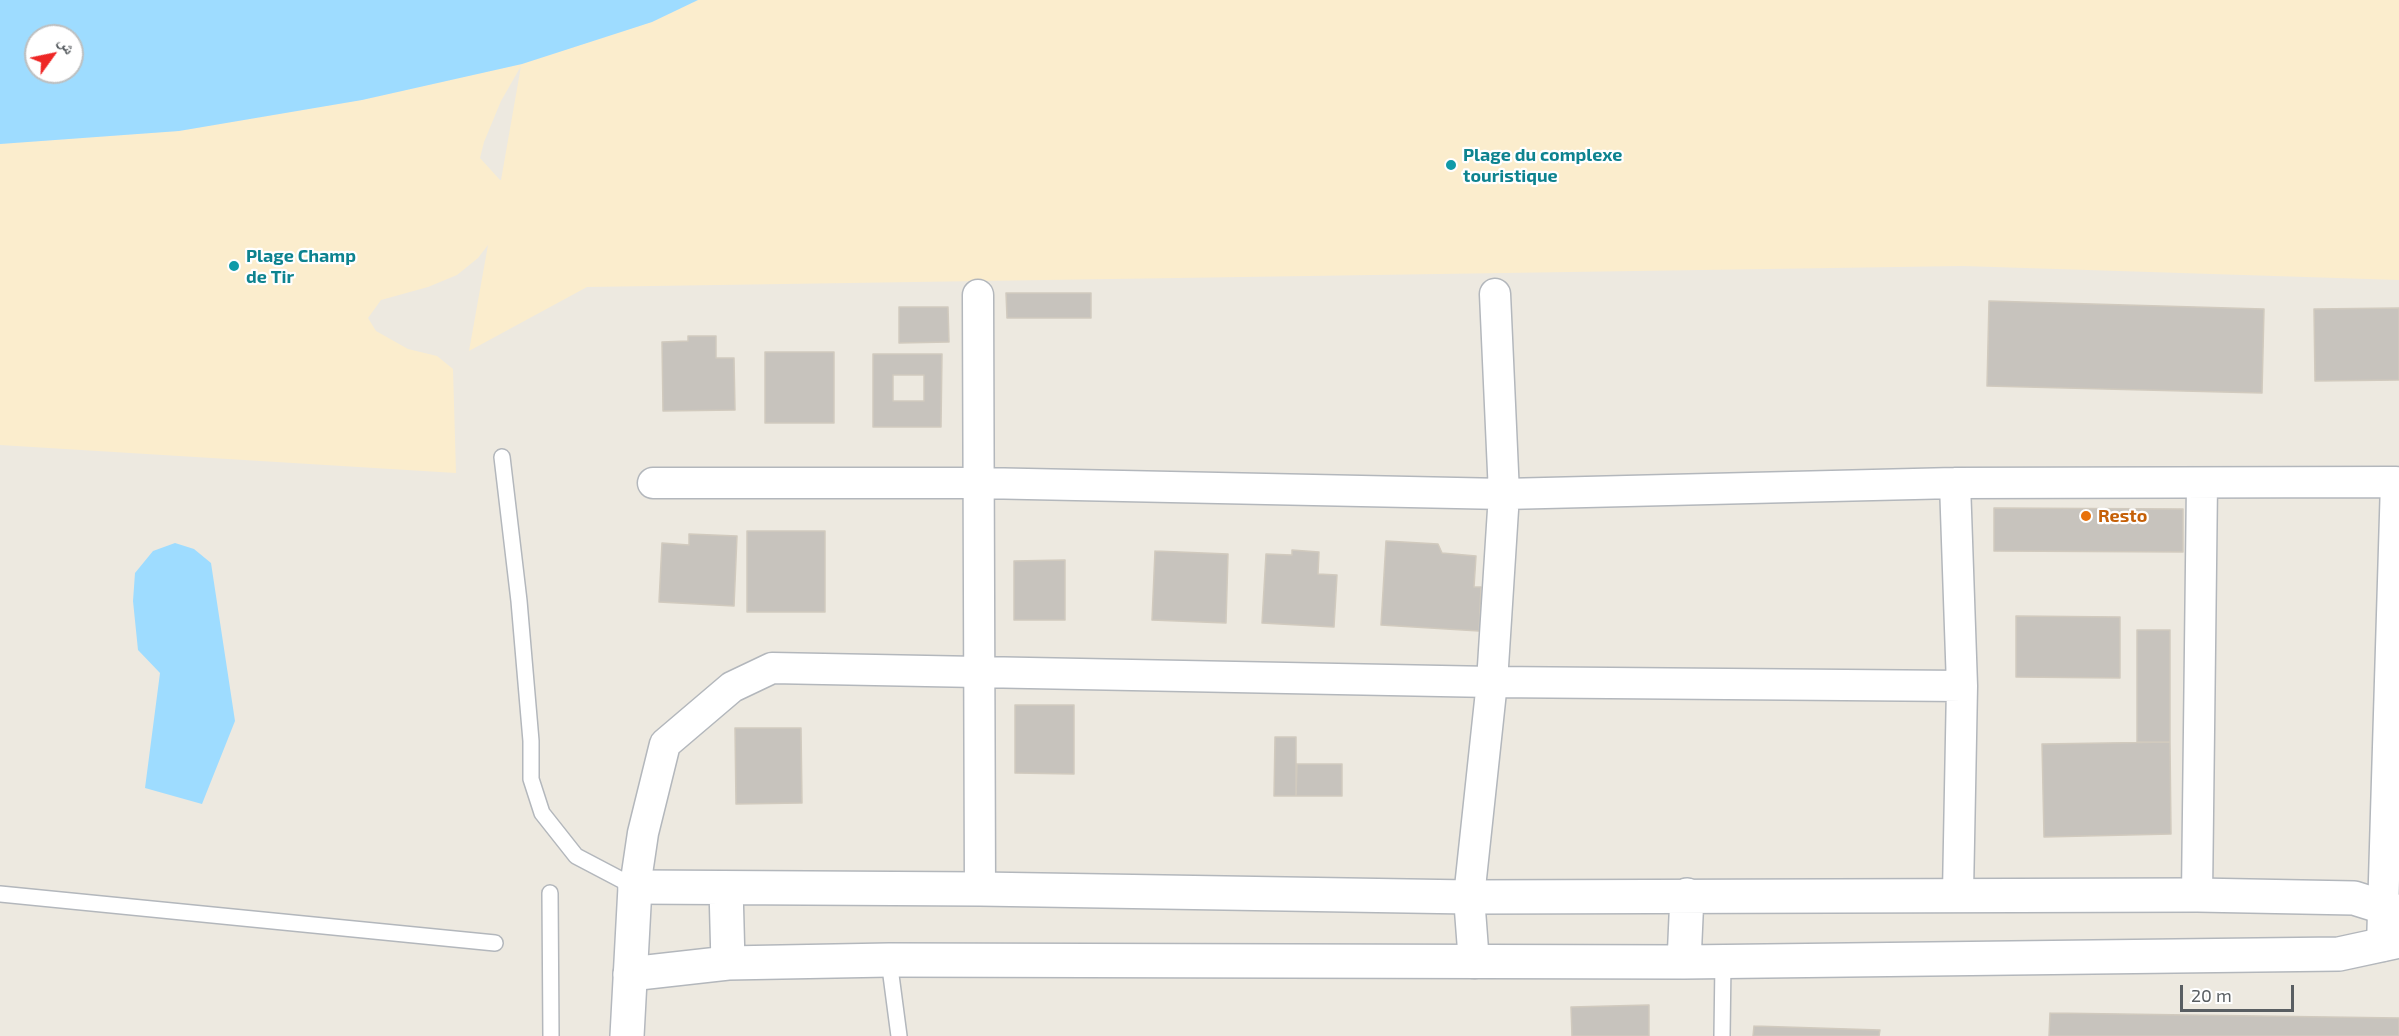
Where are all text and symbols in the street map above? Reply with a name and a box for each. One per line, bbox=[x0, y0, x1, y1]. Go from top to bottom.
north arrow bbox=[24, 24, 84, 84]
text: ش bbox=[55, 33, 80, 57]
place label: Plage du complexe touristique bbox=[1463, 144, 1622, 186]
marker: Plage du complexe touristique bbox=[1444, 158, 1458, 172]
place label: Plage Champ de Tir bbox=[246, 245, 356, 288]
marker: Plage Champ de Tir bbox=[227, 259, 241, 273]
place label: Resto bbox=[2098, 505, 2147, 527]
marker: Resto bbox=[2079, 509, 2093, 523]
scale bar bbox=[2183, 973, 2297, 1011]
text: 20 m bbox=[2191, 984, 2232, 1006]

